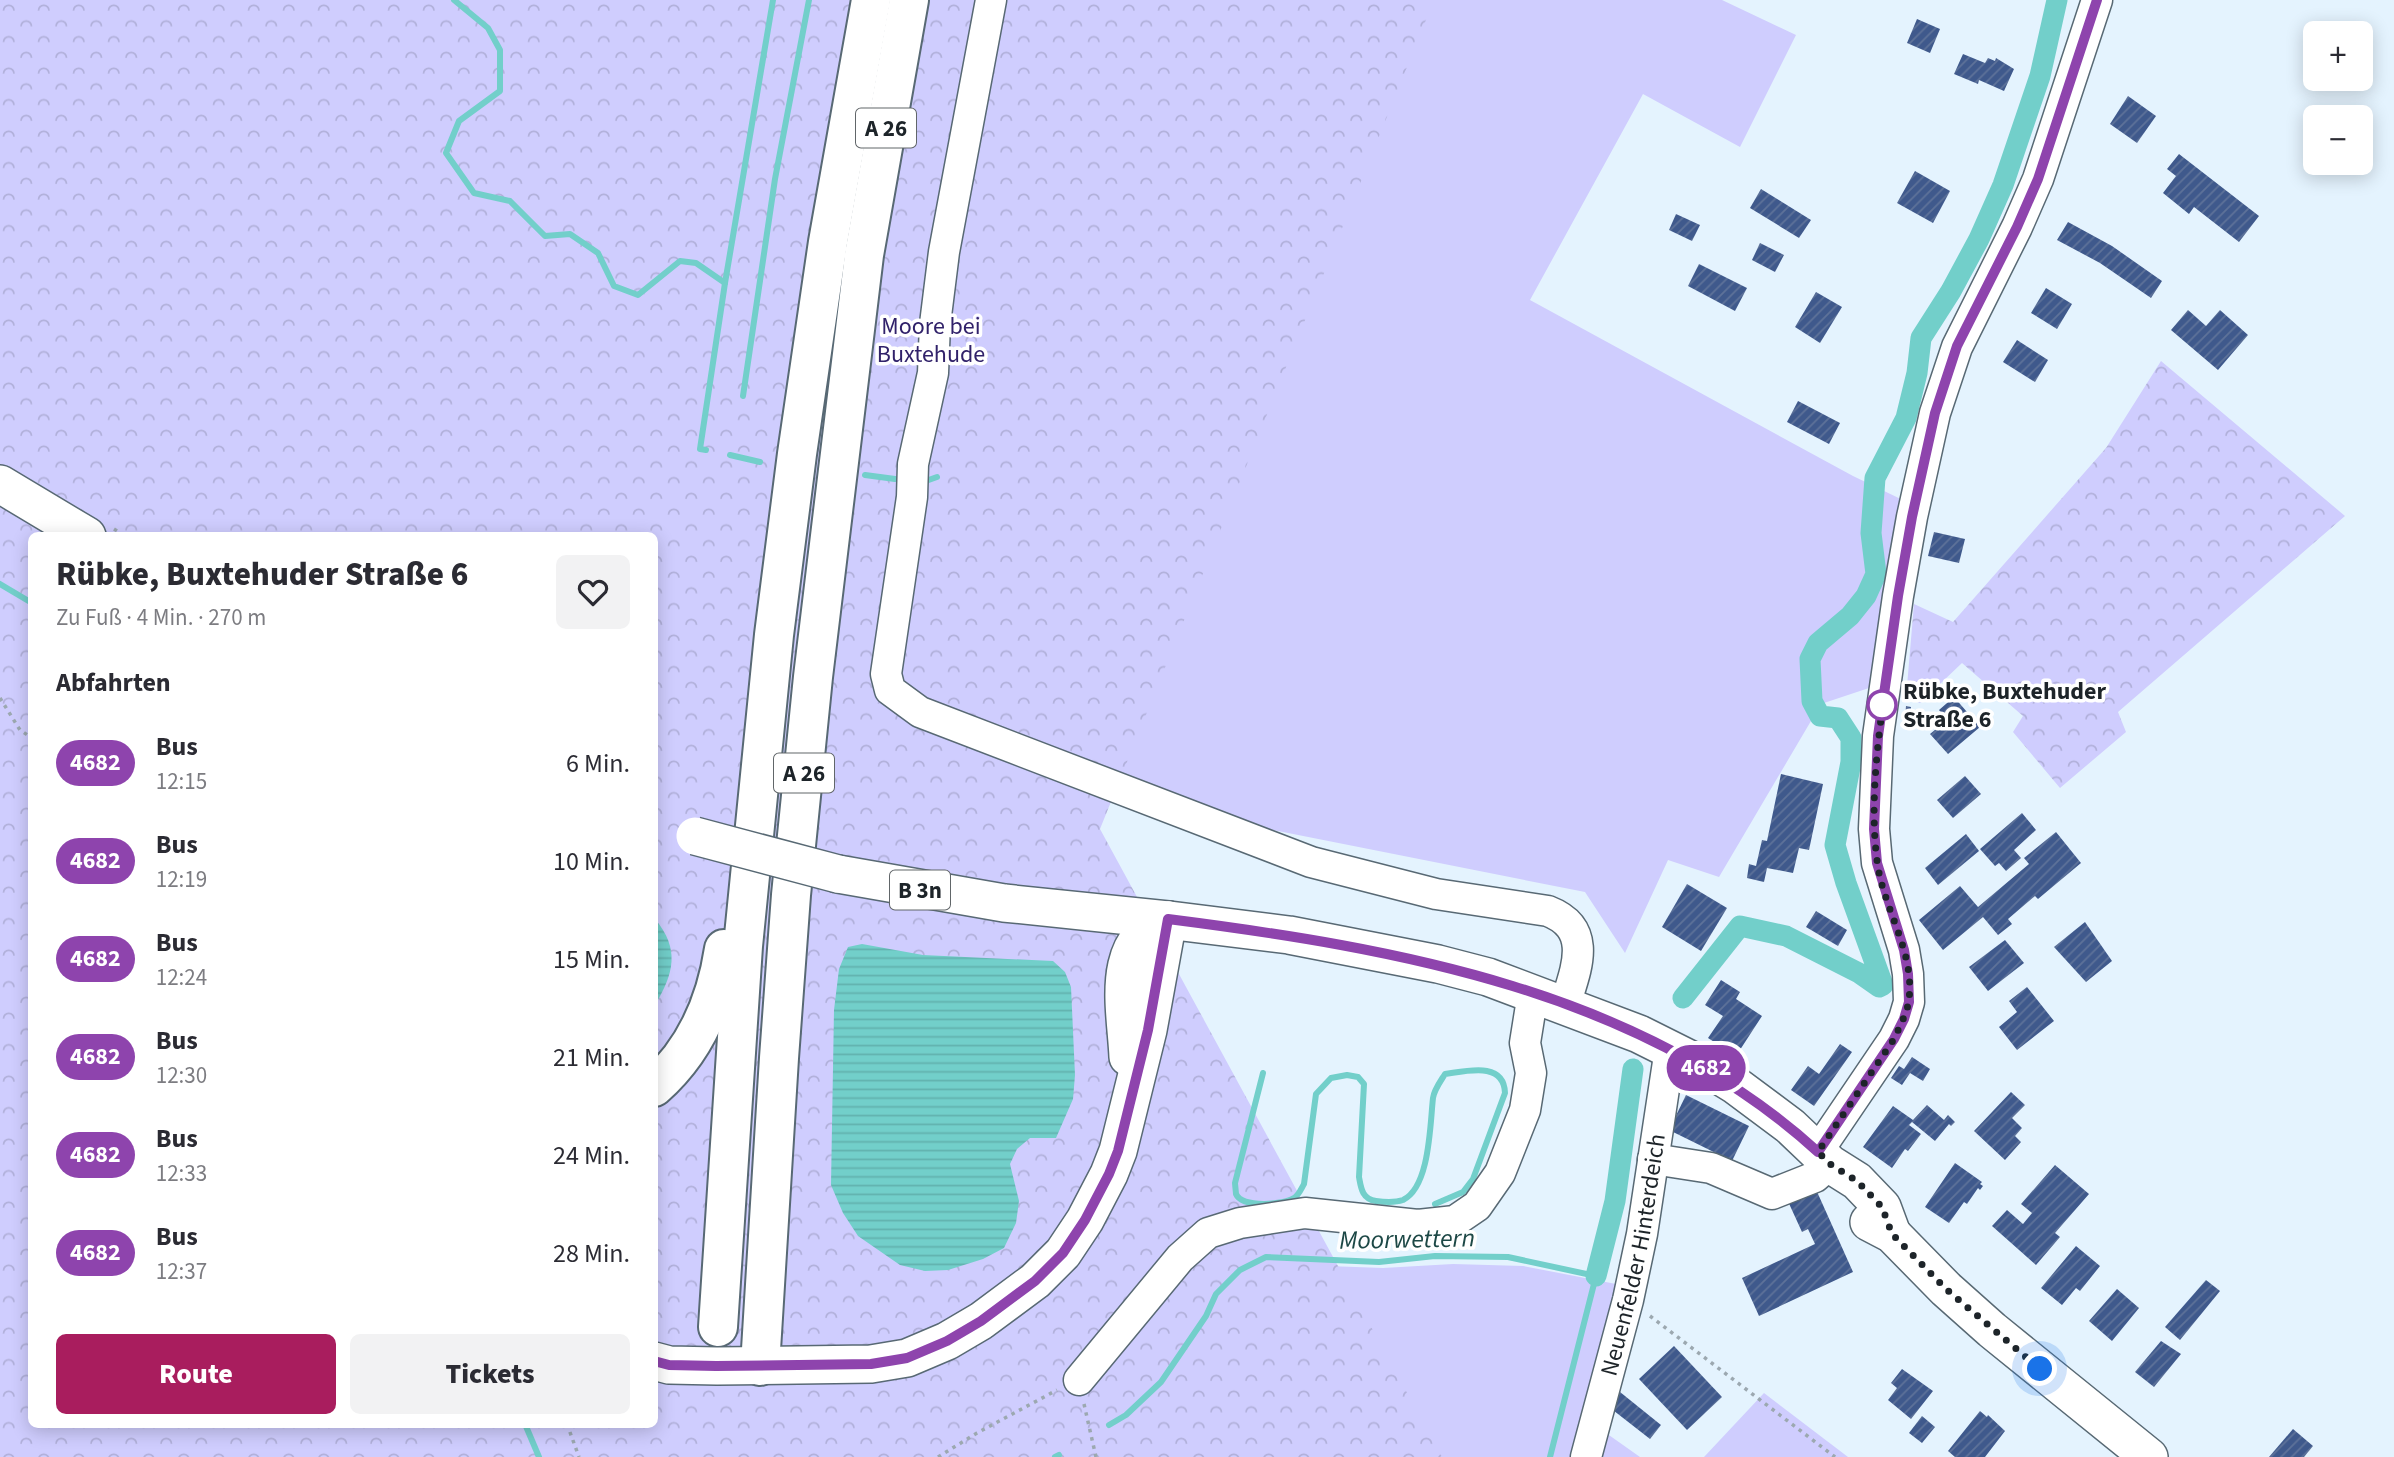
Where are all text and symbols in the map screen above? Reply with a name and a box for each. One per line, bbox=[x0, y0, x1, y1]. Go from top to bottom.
map controls bbox=[2303, 21, 2373, 175]
button: + bbox=[2303, 21, 2373, 91]
button: − bbox=[2303, 105, 2373, 175]
road number: A 26 bbox=[856, 108, 916, 148]
park label: Moore bei Buxtehude bbox=[877, 309, 985, 372]
text: Rübke, Buxtehuder Straße 6 bbox=[56, 551, 468, 598]
button: heart bbox=[556, 555, 630, 629]
text: Zu Fuß · 4 Min. · 270 m bbox=[56, 601, 266, 634]
text: Abfahrten bbox=[56, 664, 171, 701]
place label: Rübke, Buxtehuder Straße 6 bbox=[1903, 674, 2107, 737]
marker: Rübke, Buxtehuder Straße 6 bbox=[1867, 690, 1897, 720]
text: Bus bbox=[156, 728, 198, 765]
text: 4682 bbox=[70, 745, 121, 780]
text: 6 Min. bbox=[566, 745, 630, 782]
road number: A 26 bbox=[774, 754, 834, 792]
text: 12:15 bbox=[156, 765, 207, 798]
text: Bus bbox=[156, 826, 198, 863]
text: 4682 bbox=[70, 843, 121, 878]
text: 10 Min. bbox=[553, 843, 630, 880]
text: 12:19 bbox=[156, 863, 207, 896]
road number: B 3n bbox=[890, 870, 950, 909]
text: Bus bbox=[156, 924, 198, 961]
text: 4682 bbox=[70, 941, 121, 976]
text: 15 Min. bbox=[553, 941, 630, 978]
text: 12:24 bbox=[156, 961, 207, 994]
text: Bus bbox=[156, 1022, 198, 1059]
text: 4682 bbox=[70, 1039, 121, 1074]
text: 21 Min. bbox=[553, 1039, 630, 1076]
line badge: 4682 bbox=[1657, 1045, 1755, 1091]
text: 4682 bbox=[1681, 1050, 1731, 1085]
text: 12:30 bbox=[156, 1059, 207, 1092]
text: Bus bbox=[156, 1120, 198, 1157]
street label: Neuenfelder Hinterdeich bbox=[1591, 1131, 1674, 1380]
text: 4682 bbox=[70, 1137, 121, 1172]
text: 24 Min. bbox=[553, 1137, 630, 1174]
text: 12:33 bbox=[156, 1157, 207, 1190]
text: Bus bbox=[156, 1218, 198, 1255]
water label: Moorwettern bbox=[1339, 1219, 1475, 1259]
text: 4682 bbox=[70, 1235, 121, 1270]
text: 28 Min. bbox=[553, 1235, 630, 1272]
text: 12:37 bbox=[156, 1255, 207, 1288]
button: Route bbox=[56, 1334, 336, 1414]
button: Tickets bbox=[350, 1334, 630, 1414]
your location bbox=[2022, 1351, 2057, 1386]

